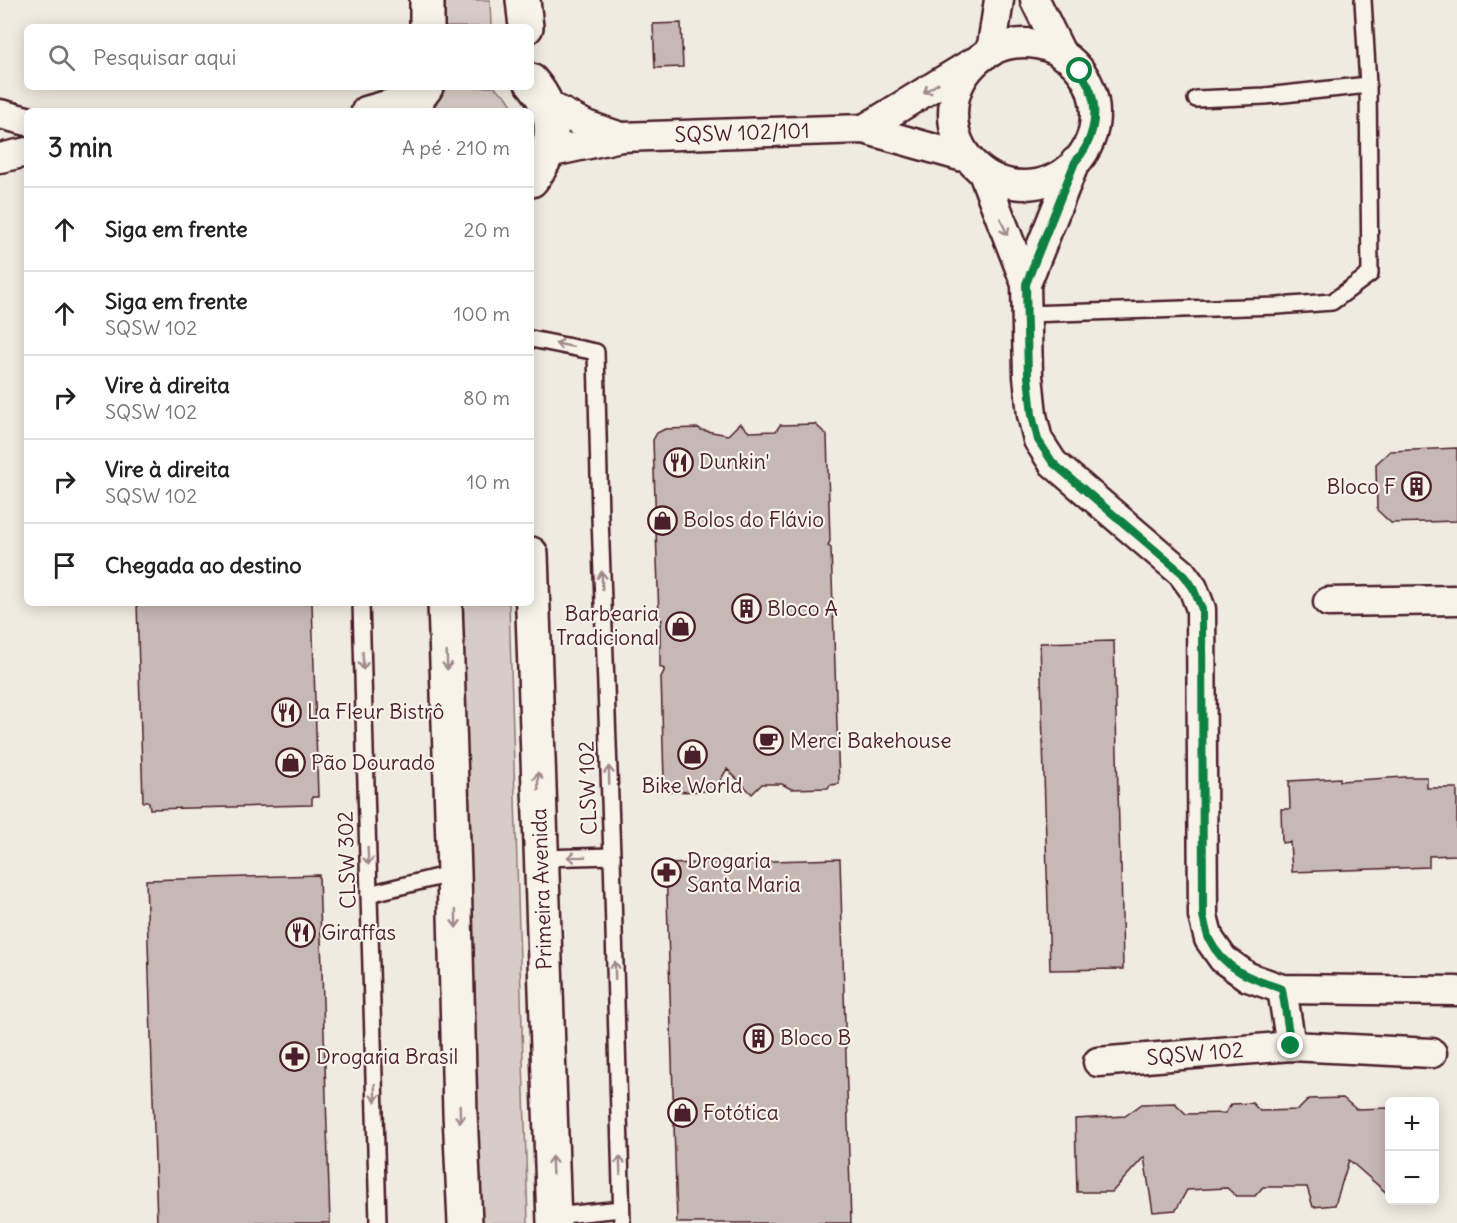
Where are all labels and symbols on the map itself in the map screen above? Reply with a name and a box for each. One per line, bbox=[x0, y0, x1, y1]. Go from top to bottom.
route start bbox=[1066, 57, 1092, 83]
one-way arrow bbox=[923, 83, 940, 95]
street label: SQSW 102/101 bbox=[674, 117, 810, 148]
one-way arrow bbox=[1000, 217, 1011, 236]
one-way arrow bbox=[554, 339, 574, 350]
restaurant icon: Dunkin' bbox=[662, 446, 694, 478]
place label: Dunkin' bbox=[699, 448, 770, 475]
building icon: Bloco F bbox=[1401, 471, 1433, 503]
place label: Bloco F bbox=[1327, 473, 1396, 500]
shop icon: Bolos do Flávio bbox=[646, 504, 678, 536]
place label: Bolos do Flávio bbox=[683, 506, 824, 533]
one-way arrow bbox=[597, 570, 608, 590]
building icon: Bloco A bbox=[730, 593, 762, 625]
place label: Bloco A bbox=[767, 595, 838, 622]
place label: Barbearia Tradicional bbox=[556, 600, 659, 651]
shop icon: Barbearia Tradicional bbox=[664, 610, 696, 642]
one-way arrow bbox=[357, 651, 368, 671]
one-way arrow bbox=[442, 651, 453, 671]
restaurant icon: La Fleur Bistrô bbox=[270, 696, 302, 728]
place label: La Fleur Bistrô bbox=[307, 698, 444, 725]
cafe icon: Merci Bakehouse bbox=[753, 725, 785, 757]
place label: Merci Bakehouse bbox=[790, 727, 952, 754]
shop icon: Bike World bbox=[676, 739, 708, 771]
street label: CLSW 102 bbox=[572, 740, 603, 836]
shop icon: Pão Dourado bbox=[274, 747, 306, 779]
place label: Pão Dourado bbox=[311, 749, 435, 776]
one-way arrow bbox=[603, 765, 615, 785]
one-way arrow bbox=[533, 771, 544, 791]
place label: Bike World bbox=[641, 772, 743, 799]
street label: Primeira Avenida bbox=[525, 808, 558, 970]
street label: CLSW 302 bbox=[331, 810, 362, 910]
one-way arrow bbox=[362, 846, 374, 866]
place label: Drogaria Santa Maria bbox=[687, 847, 801, 898]
one-way arrow bbox=[567, 852, 587, 863]
pharmacy icon: Drogaria Santa Maria bbox=[650, 857, 682, 889]
one-way arrow bbox=[450, 909, 461, 929]
restaurant icon: Giraffas bbox=[284, 917, 316, 949]
place label: Giraffas bbox=[321, 919, 396, 946]
one-way arrow bbox=[609, 960, 620, 980]
building icon: Bloco B bbox=[743, 1022, 775, 1054]
place label: Bloco B bbox=[780, 1024, 851, 1051]
route end bbox=[1277, 1032, 1303, 1058]
street label: SQSW 102 bbox=[1145, 1036, 1244, 1071]
pharmacy icon: Drogaria Brasil bbox=[279, 1041, 311, 1073]
place label: Drogaria Brasil bbox=[316, 1043, 458, 1070]
one-way arrow bbox=[369, 1083, 380, 1103]
shop icon: Fotótica bbox=[666, 1097, 698, 1129]
place label: Fotótica bbox=[703, 1099, 779, 1126]
one-way arrow bbox=[455, 1104, 466, 1124]
one-way arrow bbox=[547, 1155, 558, 1175]
one-way arrow bbox=[614, 1155, 625, 1175]

